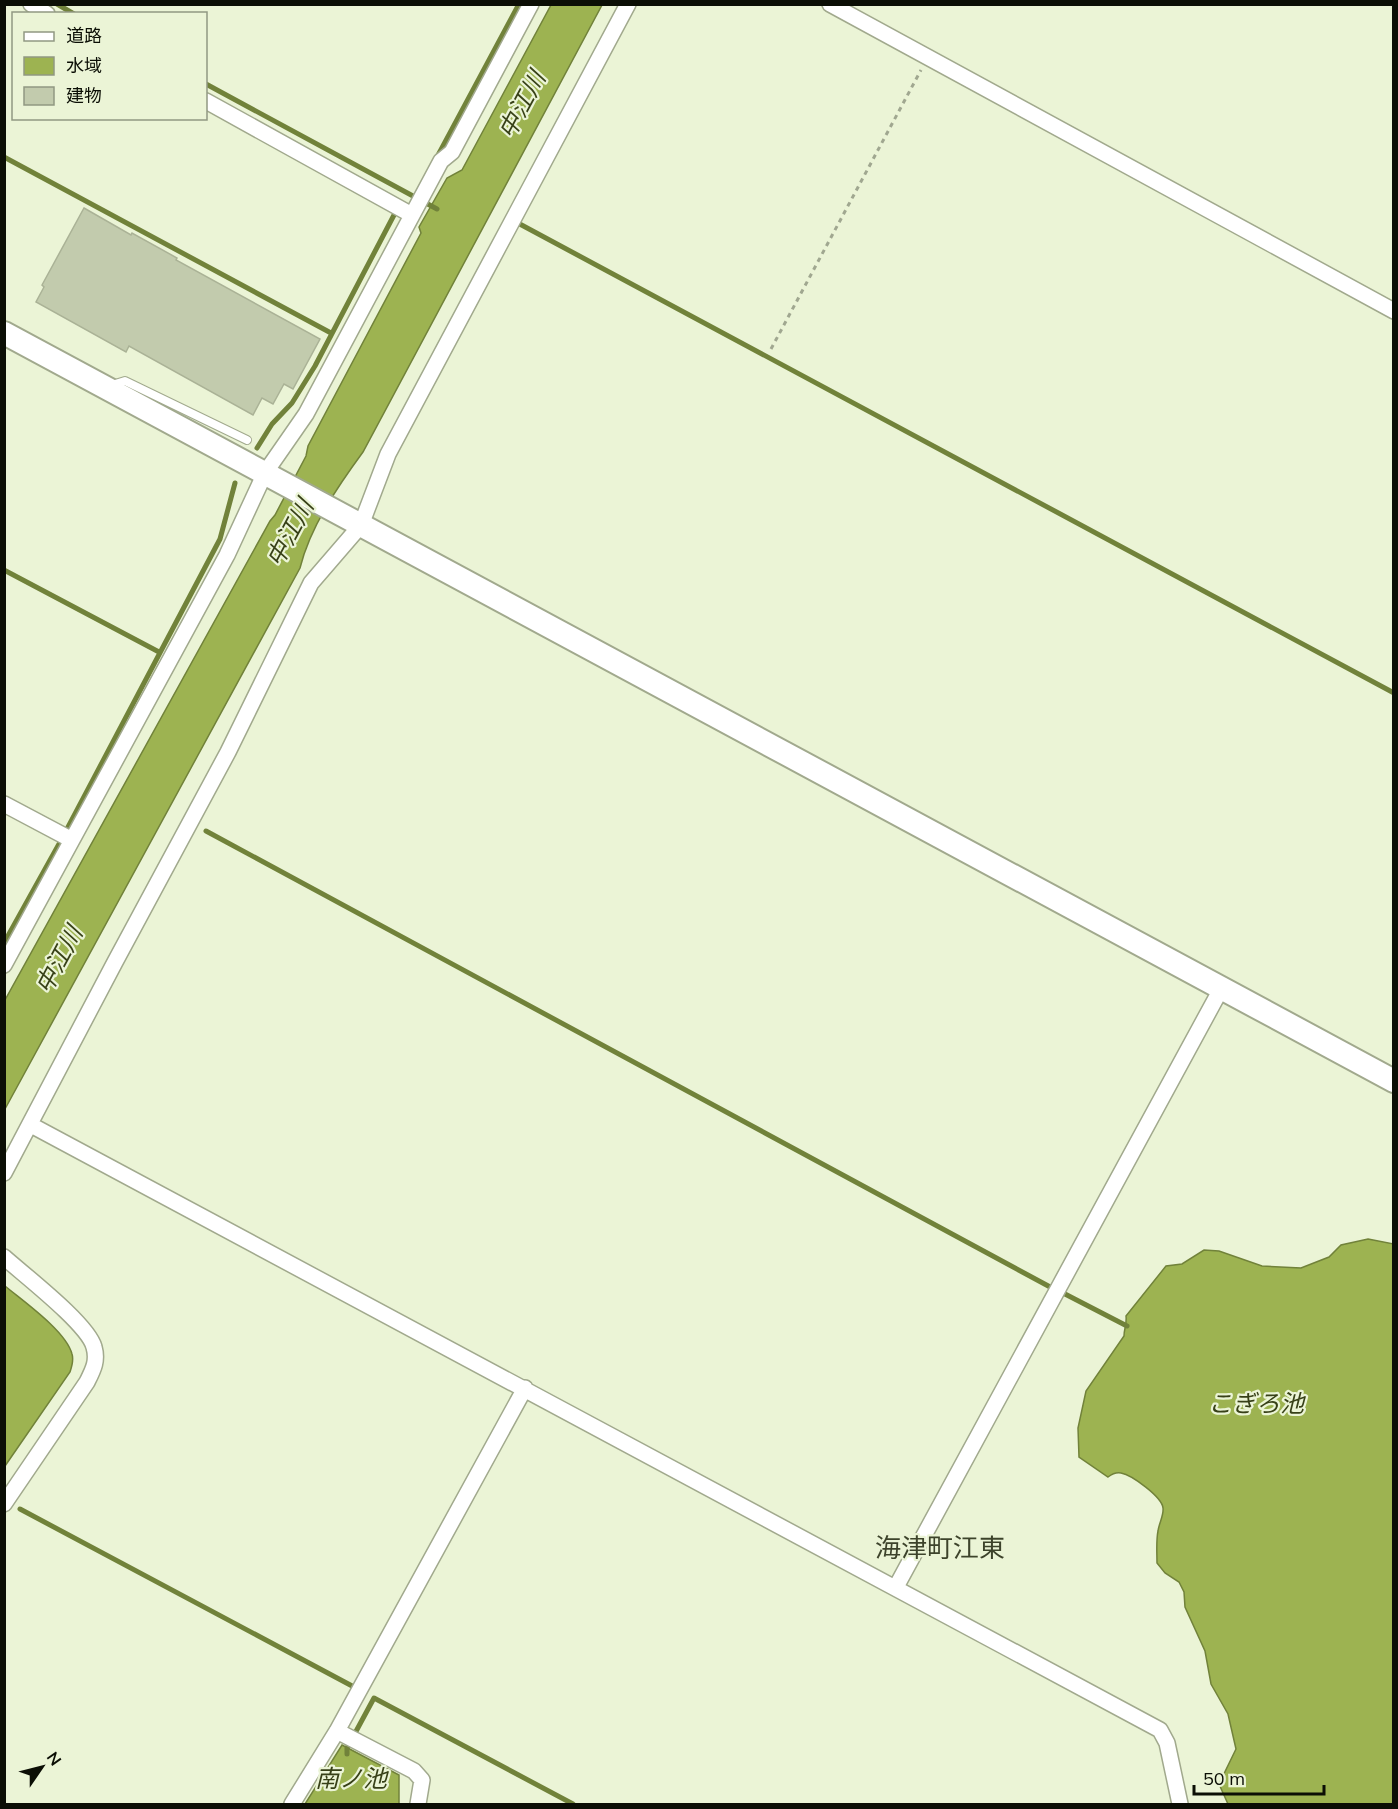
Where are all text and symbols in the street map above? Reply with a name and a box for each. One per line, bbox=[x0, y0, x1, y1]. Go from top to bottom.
legend bbox=[12, 12, 207, 120]
text: 道路 bbox=[66, 24, 102, 47]
text: 水域 bbox=[66, 54, 102, 77]
water label: 中江川 bbox=[491, 63, 553, 143]
text: 建物 bbox=[66, 84, 102, 107]
water label: 中江川 bbox=[259, 491, 321, 571]
water label: 中江川 bbox=[28, 918, 90, 998]
water label: こぎろ池 bbox=[1208, 1388, 1306, 1418]
district label: 海津町江東 bbox=[875, 1531, 1005, 1564]
north arrow bbox=[12, 1737, 72, 1797]
text: N bbox=[43, 1748, 66, 1769]
scale bar bbox=[1194, 1758, 1324, 1796]
water label: 南ノ池 bbox=[315, 1763, 389, 1793]
text: 50 m bbox=[1203, 1767, 1245, 1790]

